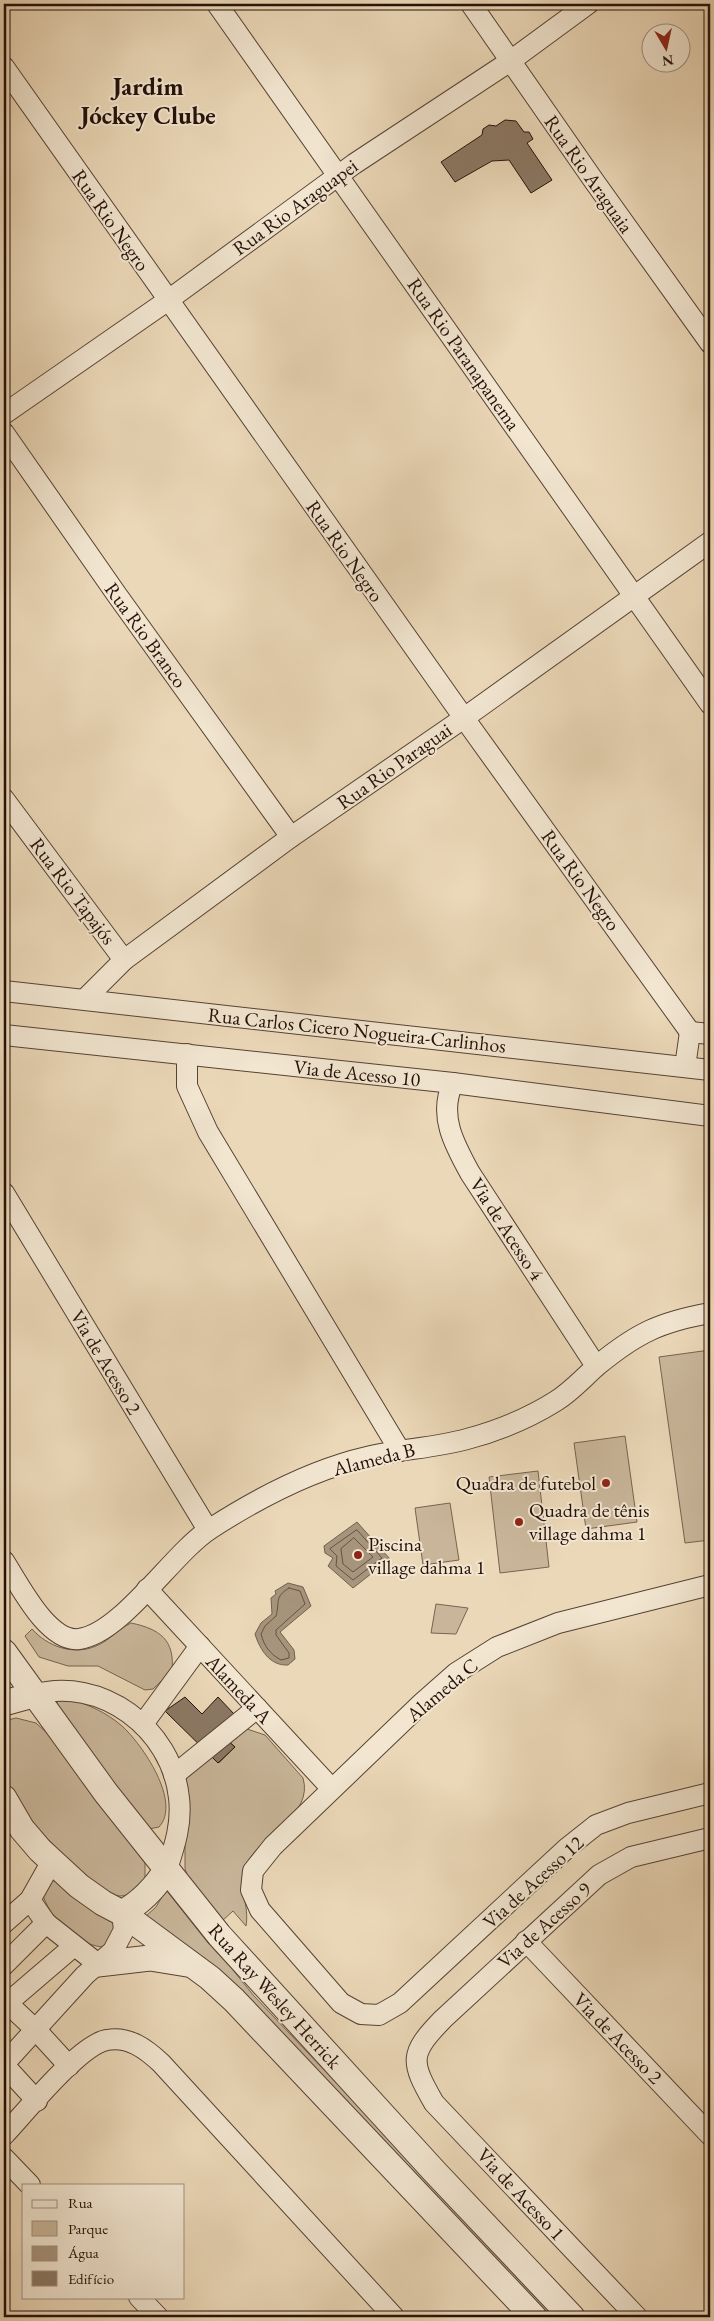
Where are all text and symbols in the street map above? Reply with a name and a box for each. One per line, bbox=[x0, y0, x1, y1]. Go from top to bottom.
north arrow bbox=[642, 22, 692, 72]
text: N bbox=[660, 51, 675, 71]
district label: Jardim Jóckey Clube bbox=[77, 70, 216, 132]
street label: Rua Rio Araguaia bbox=[539, 110, 639, 238]
street label: Rua Rio Araguapei bbox=[227, 153, 363, 261]
street label: Rua Rio Negro bbox=[66, 164, 156, 276]
street label: Rua Rio Paranapanema bbox=[401, 272, 527, 436]
street label: Rua Rio Negro bbox=[300, 495, 390, 607]
street label: Rua Rio Branco bbox=[99, 577, 193, 693]
street label: Rua Rio Paraguai bbox=[331, 717, 457, 815]
street label: Rua Rio Negro bbox=[536, 824, 626, 936]
street label: Rua Rio Tapajós bbox=[24, 832, 122, 950]
street label: Rua Carlos Cicero Nogueira-Carlinhos bbox=[207, 1001, 507, 1059]
street label: Via de Acesso 10 bbox=[292, 1053, 422, 1093]
street label: Via de Acesso 4 bbox=[464, 1173, 550, 1286]
street label: Via de Acesso 2 bbox=[65, 1305, 148, 1419]
street label: Alameda B bbox=[329, 1436, 418, 1482]
place label: Quadra de futebol bbox=[456, 1470, 596, 1496]
marker: Quadra de futebol bbox=[600, 1477, 612, 1489]
place label: Quadra de tênis village dahma 1 bbox=[529, 1497, 649, 1546]
marker: Quadra de tênis village dahma 1 bbox=[513, 1516, 525, 1528]
place label: Piscina village dahma 1 bbox=[368, 1531, 485, 1580]
marker: Piscina village dahma 1 bbox=[352, 1549, 364, 1561]
street label: Alameda A bbox=[200, 1648, 278, 1729]
street label: Alameda C bbox=[400, 1652, 483, 1728]
street label: Via de Acesso 12 bbox=[477, 1830, 589, 1934]
street label: Via de Acesso 9 bbox=[492, 1876, 597, 1974]
street label: Rua Ray Wesley Herrick bbox=[203, 1918, 348, 2075]
street label: Via de Acesso 2 bbox=[568, 1987, 668, 2090]
street label: Via de Acesso 1 bbox=[471, 2142, 571, 2246]
legend bbox=[22, 2184, 185, 2298]
text: Rua bbox=[68, 2193, 93, 2212]
text: Parque bbox=[68, 2219, 108, 2238]
text: Água bbox=[67, 2243, 99, 2262]
text: Edifício bbox=[68, 2269, 114, 2288]

